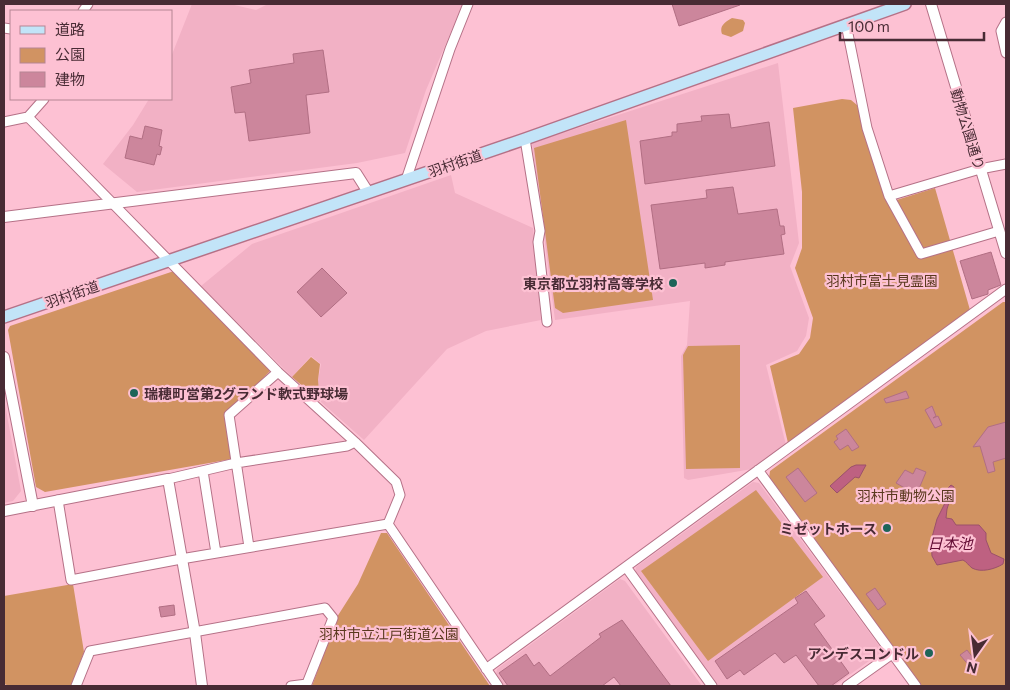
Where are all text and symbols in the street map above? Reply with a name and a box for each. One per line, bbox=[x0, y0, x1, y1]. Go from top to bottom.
legend bbox=[10, 10, 172, 100]
scale bar bbox=[840, 10, 984, 42]
text: 100 m bbox=[848, 17, 890, 35]
text: 道路 bbox=[55, 20, 85, 38]
text: 公園 bbox=[55, 45, 85, 63]
text: 建物 bbox=[55, 70, 85, 88]
street label: 動物公園通り bbox=[948, 86, 988, 172]
street label: 羽村街道 bbox=[426, 146, 484, 180]
park label: 羽村市富士見霊園 bbox=[826, 272, 938, 289]
place label: 東京都立羽村高等学校 bbox=[523, 275, 663, 292]
street label: 羽村街道 bbox=[43, 277, 101, 311]
marker: 東京都立羽村高等学校 bbox=[667, 277, 679, 289]
place label: 瑞穂町営第2グランド軟式野球場 bbox=[144, 385, 348, 402]
marker: 瑞穂町営第2グランド軟式野球場 bbox=[128, 387, 140, 399]
park label: 羽村市動物公園 bbox=[857, 487, 955, 504]
place label: ミゼットホース bbox=[780, 520, 877, 537]
marker: ミゼットホース bbox=[881, 522, 893, 534]
water label: 日本池 bbox=[927, 534, 974, 552]
park label: 羽村市立江戸街道公園 bbox=[319, 625, 459, 642]
north arrow bbox=[950, 630, 1000, 680]
place label: アンデスコンドル bbox=[808, 645, 919, 662]
marker: アンデスコンドル bbox=[923, 647, 935, 659]
text: N bbox=[965, 659, 979, 678]

